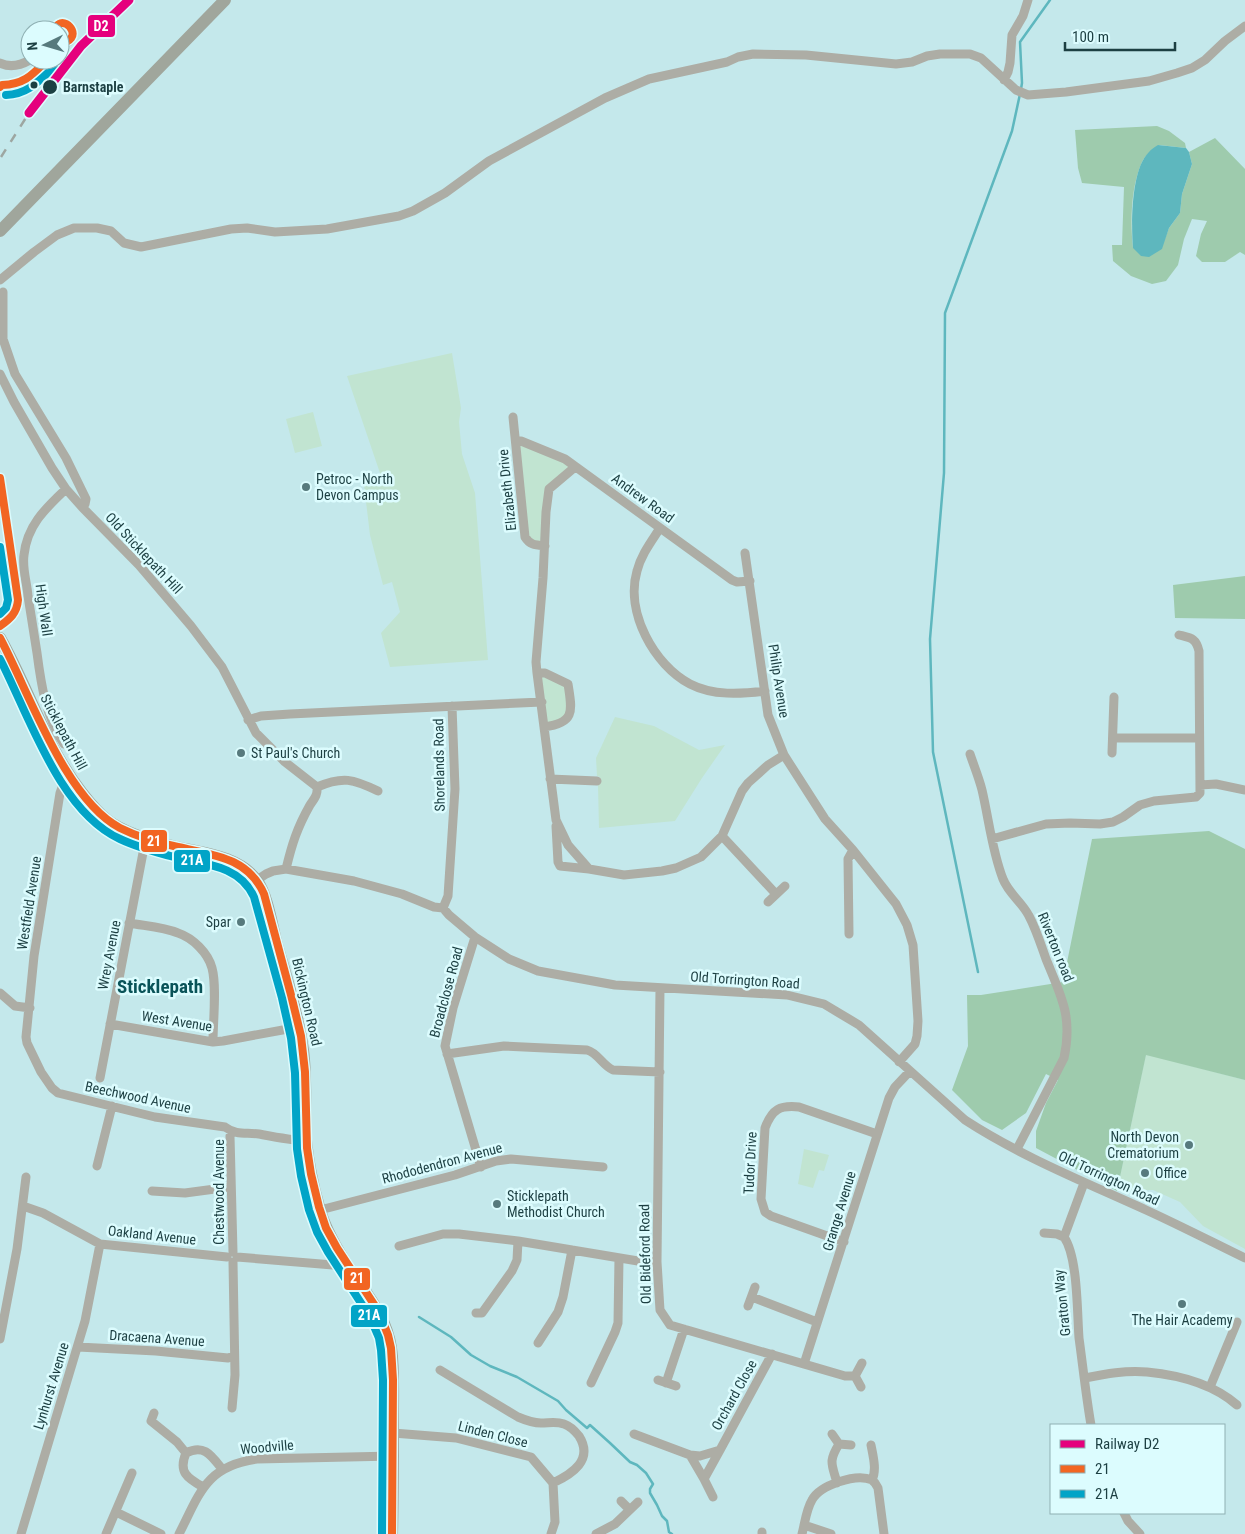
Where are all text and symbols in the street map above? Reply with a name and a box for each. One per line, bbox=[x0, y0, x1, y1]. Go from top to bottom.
line badge: D2 bbox=[87, 14, 116, 38]
text: D2 bbox=[94, 18, 108, 34]
north arrow bbox=[20, 20, 70, 70]
scale bar bbox=[1065, 20, 1175, 52]
text: 100 m bbox=[1072, 28, 1109, 46]
text: N bbox=[24, 41, 40, 51]
marker: Barnstaple bbox=[41, 78, 59, 96]
place label: Barnstaple bbox=[63, 79, 124, 95]
unlabelled marker bbox=[29, 80, 39, 90]
street label: Elizabeth Drive bbox=[495, 448, 519, 531]
street label: Andrew Road bbox=[609, 470, 677, 526]
place label: Petroc - North Devon Campus bbox=[316, 471, 399, 503]
marker: Petroc - North Devon Campus bbox=[300, 481, 312, 493]
street label: Old Sticklepath Hill bbox=[102, 509, 186, 597]
street label: High Wall bbox=[32, 583, 56, 637]
street label: Philip Avenue bbox=[765, 643, 793, 720]
street label: Sticklepath Hill bbox=[37, 692, 91, 772]
street label: Shorelands Road bbox=[430, 718, 448, 812]
place label: St Paul's Church bbox=[251, 745, 340, 761]
marker: St Paul's Church bbox=[235, 747, 247, 759]
line badge: 21 bbox=[140, 829, 168, 853]
text: 21 bbox=[147, 833, 161, 849]
line badge: 21A bbox=[173, 849, 211, 873]
text: 21A bbox=[181, 852, 204, 868]
street label: Westfield Avenue bbox=[14, 855, 44, 951]
street label: Riverton road bbox=[1035, 910, 1077, 984]
place label: Spar bbox=[206, 914, 231, 930]
marker: Spar bbox=[235, 916, 247, 928]
street label: Wrey Avenue bbox=[94, 918, 124, 991]
street label: Broadclose Road bbox=[426, 945, 466, 1039]
street label: Bickington Road bbox=[289, 957, 325, 1047]
street label: Old Torrington Road bbox=[690, 968, 800, 992]
district label: Sticklepath bbox=[117, 975, 203, 998]
street label: West Avenue bbox=[141, 1008, 214, 1035]
street label: Beechwood Avenue bbox=[84, 1078, 193, 1116]
place label: North Devon Crematorium bbox=[1107, 1129, 1179, 1161]
street label: Tudor Drive bbox=[740, 1131, 760, 1195]
street label: Chestwood Avenue bbox=[211, 1139, 227, 1245]
street label: Rhododendron Avenue bbox=[380, 1139, 504, 1187]
marker: North Devon Crematorium bbox=[1183, 1139, 1195, 1151]
street label: Old Torrington Road bbox=[1056, 1148, 1162, 1208]
place label: Office bbox=[1155, 1165, 1187, 1181]
marker: Office bbox=[1139, 1167, 1151, 1179]
street label: Grange Avenue bbox=[819, 1169, 859, 1253]
place label: Sticklepath Methodist Church bbox=[507, 1188, 605, 1220]
marker: Sticklepath Methodist Church bbox=[491, 1198, 503, 1210]
street label: Old Bideford Road bbox=[636, 1204, 654, 1304]
street label: Oakland Avenue bbox=[107, 1222, 197, 1248]
line badge: 21 bbox=[343, 1267, 371, 1291]
street label: Gratton Way bbox=[1051, 1269, 1073, 1337]
text: 21 bbox=[350, 1270, 364, 1286]
marker: The Hair Academy bbox=[1176, 1298, 1188, 1310]
line badge: 21A bbox=[350, 1304, 388, 1328]
text: 21A bbox=[358, 1307, 381, 1323]
place label: The Hair Academy bbox=[1131, 1312, 1233, 1328]
street label: Dracaena Avenue bbox=[109, 1327, 206, 1349]
street label: Lynhurst Avenue bbox=[30, 1340, 72, 1431]
street label: Orchard Close bbox=[708, 1357, 760, 1433]
street label: Linden Close bbox=[456, 1418, 530, 1450]
legend bbox=[1050, 1424, 1225, 1514]
text: Railway D2 bbox=[1095, 1435, 1160, 1453]
street label: Woodville bbox=[240, 1437, 295, 1457]
text: 21 bbox=[1095, 1460, 1110, 1478]
text: 21A bbox=[1095, 1485, 1119, 1503]

